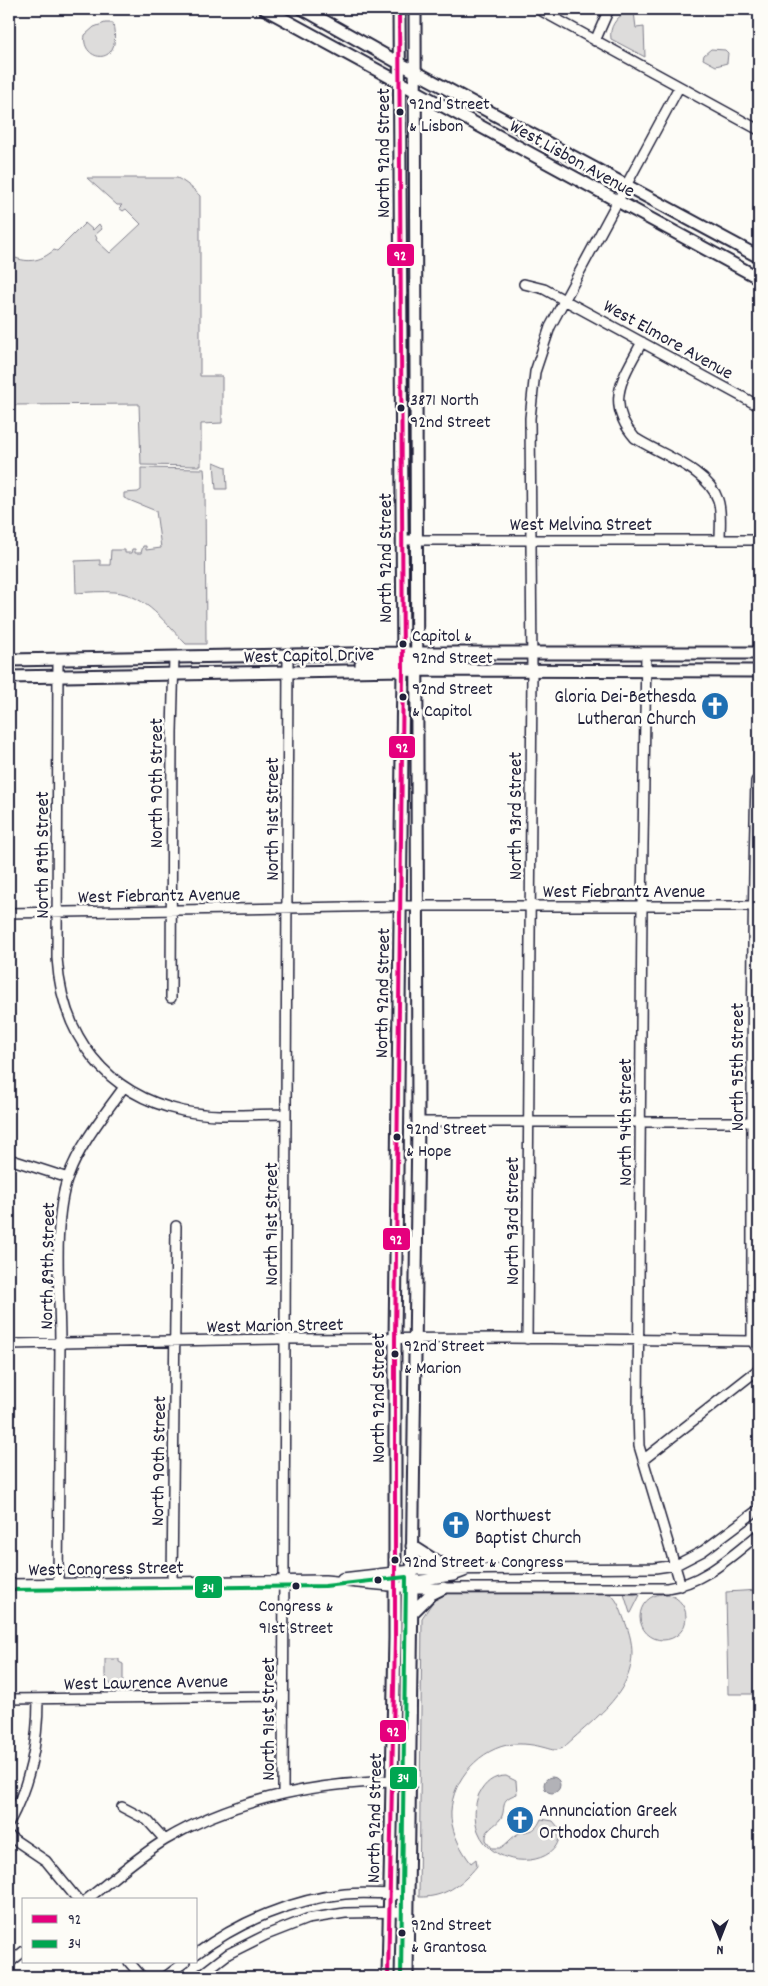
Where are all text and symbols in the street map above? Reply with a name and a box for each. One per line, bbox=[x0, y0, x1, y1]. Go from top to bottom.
street label: North 92nd Street bbox=[372, 88, 399, 218]
place label: 92nd Street & Lisbon bbox=[409, 93, 490, 140]
marker: 92nd Street & Lisbon bbox=[395, 107, 405, 117]
street label: West Lisbon Avenue bbox=[504, 114, 639, 206]
line badge: 92 bbox=[386, 243, 415, 267]
text: 92 bbox=[394, 247, 406, 267]
street label: West Elmore Avenue bbox=[597, 294, 737, 388]
place label: 3871 North 92nd Street bbox=[410, 389, 491, 436]
marker: 3871 North 92nd Street bbox=[396, 403, 406, 413]
street label: North 92nd Street bbox=[374, 493, 401, 623]
street label: West Melvina Street bbox=[510, 513, 652, 540]
place label: Capitol & 92nd Street bbox=[412, 625, 493, 672]
marker: Capitol & 92nd Street bbox=[398, 639, 408, 649]
street label: West Capitol Drive bbox=[244, 643, 374, 672]
place label: 92nd Street & Capitol bbox=[412, 678, 493, 725]
place label: Gloria Dei-Bethesda Lutheran Church bbox=[554, 685, 697, 734]
church icon: Gloria Dei-Bethesda Lutheran Church bbox=[700, 691, 730, 721]
marker: 92nd Street & Capitol bbox=[398, 692, 408, 702]
street label: North 90th Street bbox=[145, 718, 172, 848]
line badge: 92 bbox=[388, 735, 416, 759]
text: 92 bbox=[396, 739, 408, 759]
street label: North 93rd Street bbox=[504, 752, 531, 880]
street label: North 91st Street bbox=[261, 757, 288, 881]
street label: North 89th Street bbox=[31, 791, 58, 919]
street label: West Fiebrantz Avenue bbox=[543, 880, 705, 907]
street label: West Fiebrantz Avenue bbox=[78, 883, 241, 912]
street label: North 92nd Street bbox=[370, 928, 399, 1058]
street label: North 95th Street bbox=[726, 1003, 753, 1131]
street label: North 94th Street bbox=[614, 1058, 641, 1186]
place label: 92nd Street & Hope bbox=[406, 1118, 487, 1165]
marker: 92nd Street & Hope bbox=[392, 1132, 402, 1142]
street label: North 93rd Street bbox=[501, 1157, 528, 1285]
street label: North 91st Street bbox=[260, 1162, 287, 1286]
street label: North 89th Street bbox=[35, 1202, 64, 1330]
line badge: 92 bbox=[382, 1227, 411, 1251]
text: 92 bbox=[390, 1231, 402, 1251]
street label: West Marion Street bbox=[206, 1313, 344, 1342]
street label: North 92nd Street bbox=[367, 1333, 394, 1463]
place label: 92nd Street & Marion bbox=[404, 1335, 485, 1382]
marker: 92nd Street & Marion bbox=[390, 1349, 400, 1359]
street label: North 90th Street bbox=[146, 1396, 175, 1526]
place label: Northwest Baptist Church bbox=[475, 1504, 581, 1553]
church icon: Northwest Baptist Church bbox=[441, 1510, 471, 1540]
place label: 92nd Street & Congress bbox=[404, 1551, 564, 1576]
marker: 92nd Street & Congress bbox=[390, 1555, 400, 1565]
street label: West Congress Street bbox=[28, 1556, 184, 1585]
line badge: 34 bbox=[194, 1575, 223, 1599]
unlabelled marker bbox=[373, 1575, 383, 1585]
text: 34 bbox=[202, 1579, 214, 1599]
marker: Congress & 91st Street bbox=[291, 1581, 301, 1591]
place label: Congress & 91st Street bbox=[259, 1595, 334, 1642]
street label: North 91st Street bbox=[257, 1657, 284, 1781]
street label: West Lawrence Avenue bbox=[64, 1670, 228, 1699]
line badge: 92 bbox=[379, 1719, 407, 1743]
text: 92 bbox=[387, 1723, 399, 1743]
street label: North 92nd Street bbox=[362, 1753, 391, 1883]
line badge: 34 bbox=[389, 1766, 418, 1790]
text: 34 bbox=[397, 1769, 409, 1789]
place label: Annunciation Greek Orthodox Church bbox=[539, 1799, 677, 1848]
church icon: Annunciation Greek Orthodox Church bbox=[505, 1805, 535, 1835]
legend bbox=[22, 1898, 198, 1964]
text: 92 bbox=[68, 1910, 81, 1932]
place label: 92nd Street & Grantosa bbox=[411, 1914, 492, 1961]
north arrow bbox=[696, 1914, 746, 1964]
marker: 92nd Street & Grantosa bbox=[397, 1928, 407, 1938]
text: 34 bbox=[68, 1934, 81, 1956]
text: N bbox=[716, 1939, 723, 1959]

